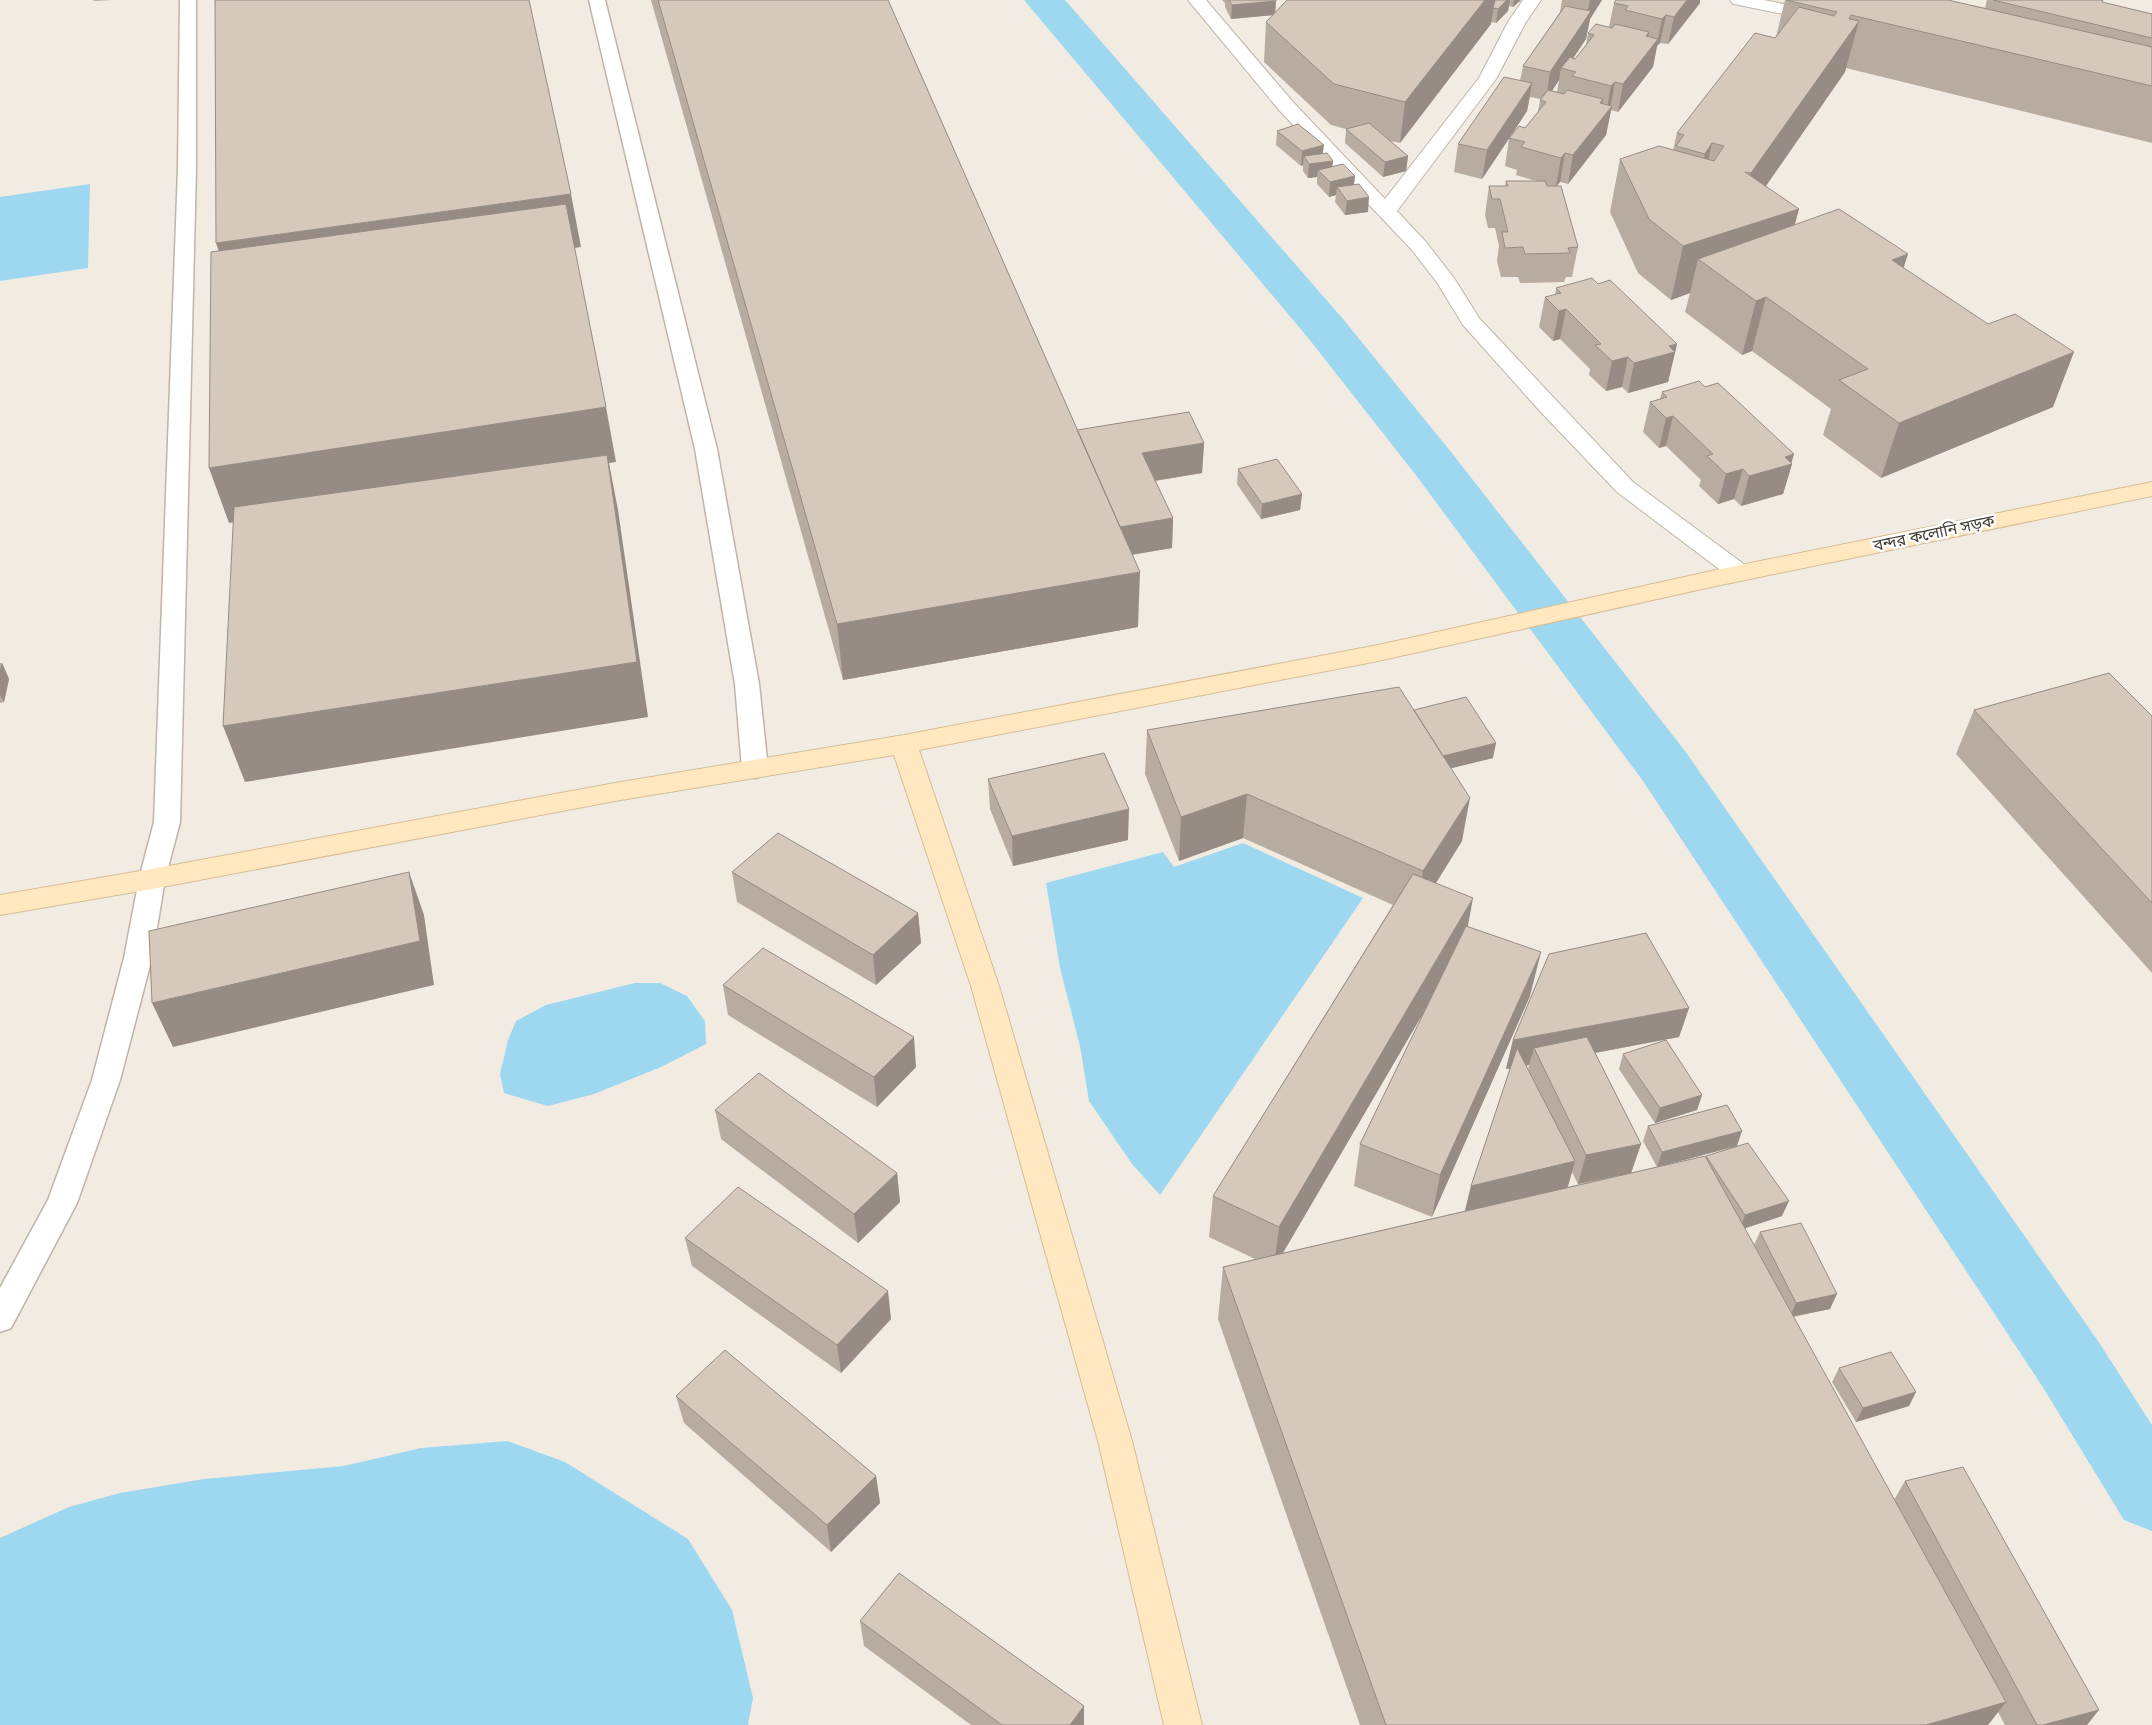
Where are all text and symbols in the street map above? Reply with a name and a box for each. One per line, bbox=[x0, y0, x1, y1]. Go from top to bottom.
street label: বন্দর কলোনি সড়ক bbox=[1871, 511, 1997, 555]

